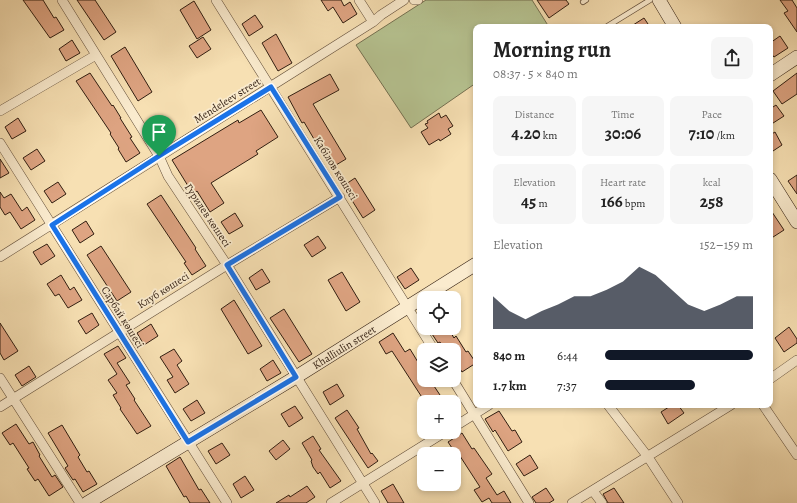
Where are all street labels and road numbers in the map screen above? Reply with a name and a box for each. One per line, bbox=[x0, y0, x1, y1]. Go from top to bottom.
street label: Mendeleev street bbox=[191, 74, 264, 127]
street label: Кабілов көшесі bbox=[310, 134, 361, 203]
street label: Гурилев көшесі bbox=[181, 181, 234, 250]
street label: Клуб көшесі bbox=[135, 269, 192, 312]
street label: Сарбай көшесі bbox=[98, 284, 148, 351]
street label: Khalliulin street bbox=[310, 322, 379, 373]

